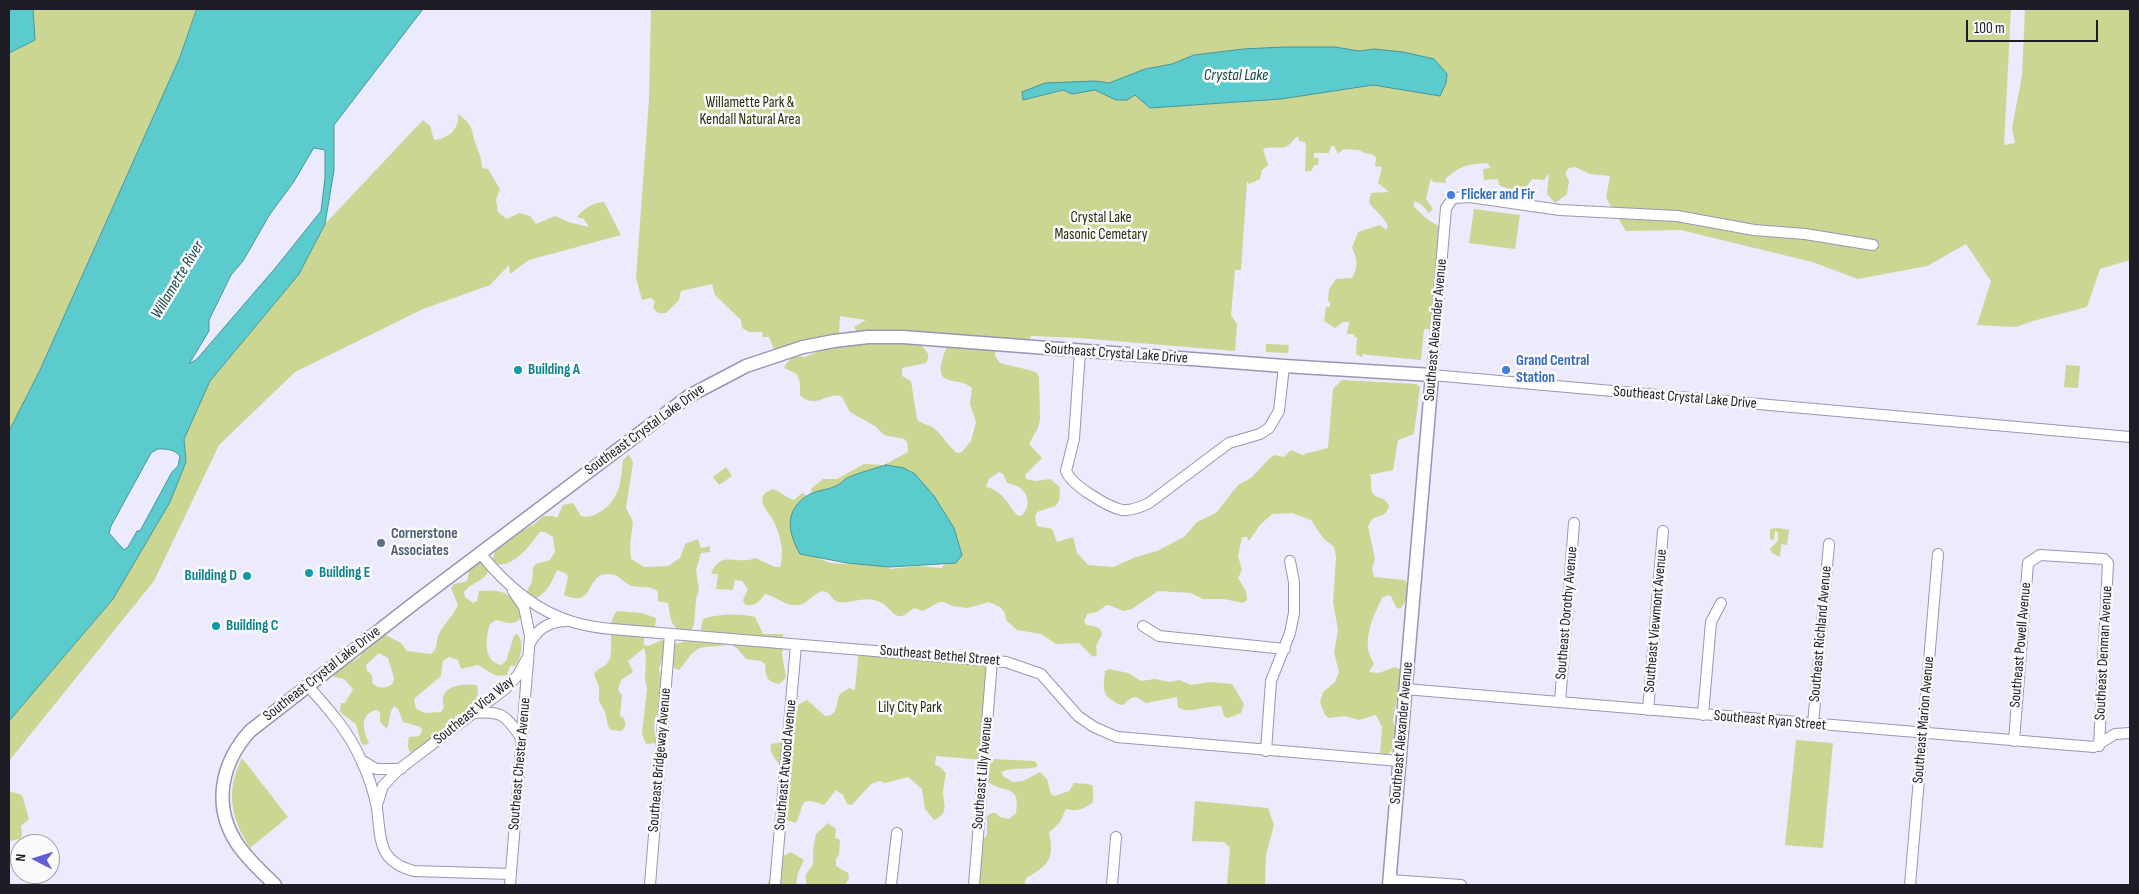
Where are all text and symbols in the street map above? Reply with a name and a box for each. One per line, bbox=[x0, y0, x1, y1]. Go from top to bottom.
scale bar bbox=[1969, 10, 2102, 42]
text: 100 m bbox=[1974, 19, 2005, 38]
water label: Crystal Lake bbox=[1204, 66, 1268, 86]
park label: Willamette Park & Kendall Natural Area bbox=[700, 94, 800, 129]
place label: Flicker and Fir bbox=[1461, 186, 1535, 204]
marker: Flicker and Fir bbox=[1445, 189, 1457, 201]
park label: Crystal Lake Masonic Cemetary bbox=[1054, 209, 1148, 244]
water label: Willamette River bbox=[147, 238, 209, 322]
street label: Southeast Alexander Avenue bbox=[1421, 258, 1451, 402]
street label: Southeast Crystal Lake Drive bbox=[1044, 340, 1188, 368]
place label: Grand Central Station bbox=[1516, 352, 1589, 387]
place label: Building A bbox=[528, 361, 580, 379]
marker: Building A bbox=[512, 364, 524, 376]
marker: Grand Central Station bbox=[1500, 364, 1512, 376]
street label: Southeast Crystal Lake Drive bbox=[582, 380, 708, 480]
street label: Southeast Crystal Lake Drive bbox=[1613, 383, 1757, 413]
place label: Cornerstone Associates bbox=[391, 525, 458, 560]
marker: Cornerstone Associates bbox=[375, 537, 387, 549]
street label: Southeast Dorothy Avenue bbox=[1552, 546, 1582, 680]
street label: Southeast Viewmont Avenue bbox=[1641, 548, 1671, 694]
place label: Building E bbox=[319, 564, 370, 582]
street label: Southeast Richland Avenue bbox=[1806, 565, 1836, 703]
place label: Building D bbox=[185, 567, 237, 585]
marker: Building E bbox=[303, 567, 315, 579]
marker: Building D bbox=[241, 570, 253, 582]
street label: Southeast Powell Avenue bbox=[2007, 582, 2035, 708]
street label: Southeast Denman Avenue bbox=[2091, 585, 2117, 721]
place label: Building C bbox=[226, 617, 278, 635]
marker: Building C bbox=[210, 620, 222, 632]
street label: Southeast Crystal Lake Drive bbox=[260, 623, 384, 725]
street label: Southeast Bethel Street bbox=[879, 642, 1001, 670]
street label: Southeast Marion Avenue bbox=[1909, 656, 1939, 784]
street label: Southeast Alexander Avenue bbox=[1387, 661, 1417, 805]
street label: Southeast Vica Way bbox=[430, 673, 518, 749]
street label: Southeast Bridgeway Avenue bbox=[645, 687, 675, 833]
street label: Southeast Chester Avenue bbox=[505, 697, 535, 831]
street label: Southeast Atwood Avenue bbox=[771, 699, 801, 831]
park label: Lily City Park bbox=[878, 699, 942, 717]
street label: Southeast Ryan Street bbox=[1713, 707, 1827, 735]
street label: Southeast Lilly Avenue bbox=[969, 716, 997, 830]
north arrow bbox=[10, 834, 60, 884]
text: N bbox=[12, 853, 29, 862]

